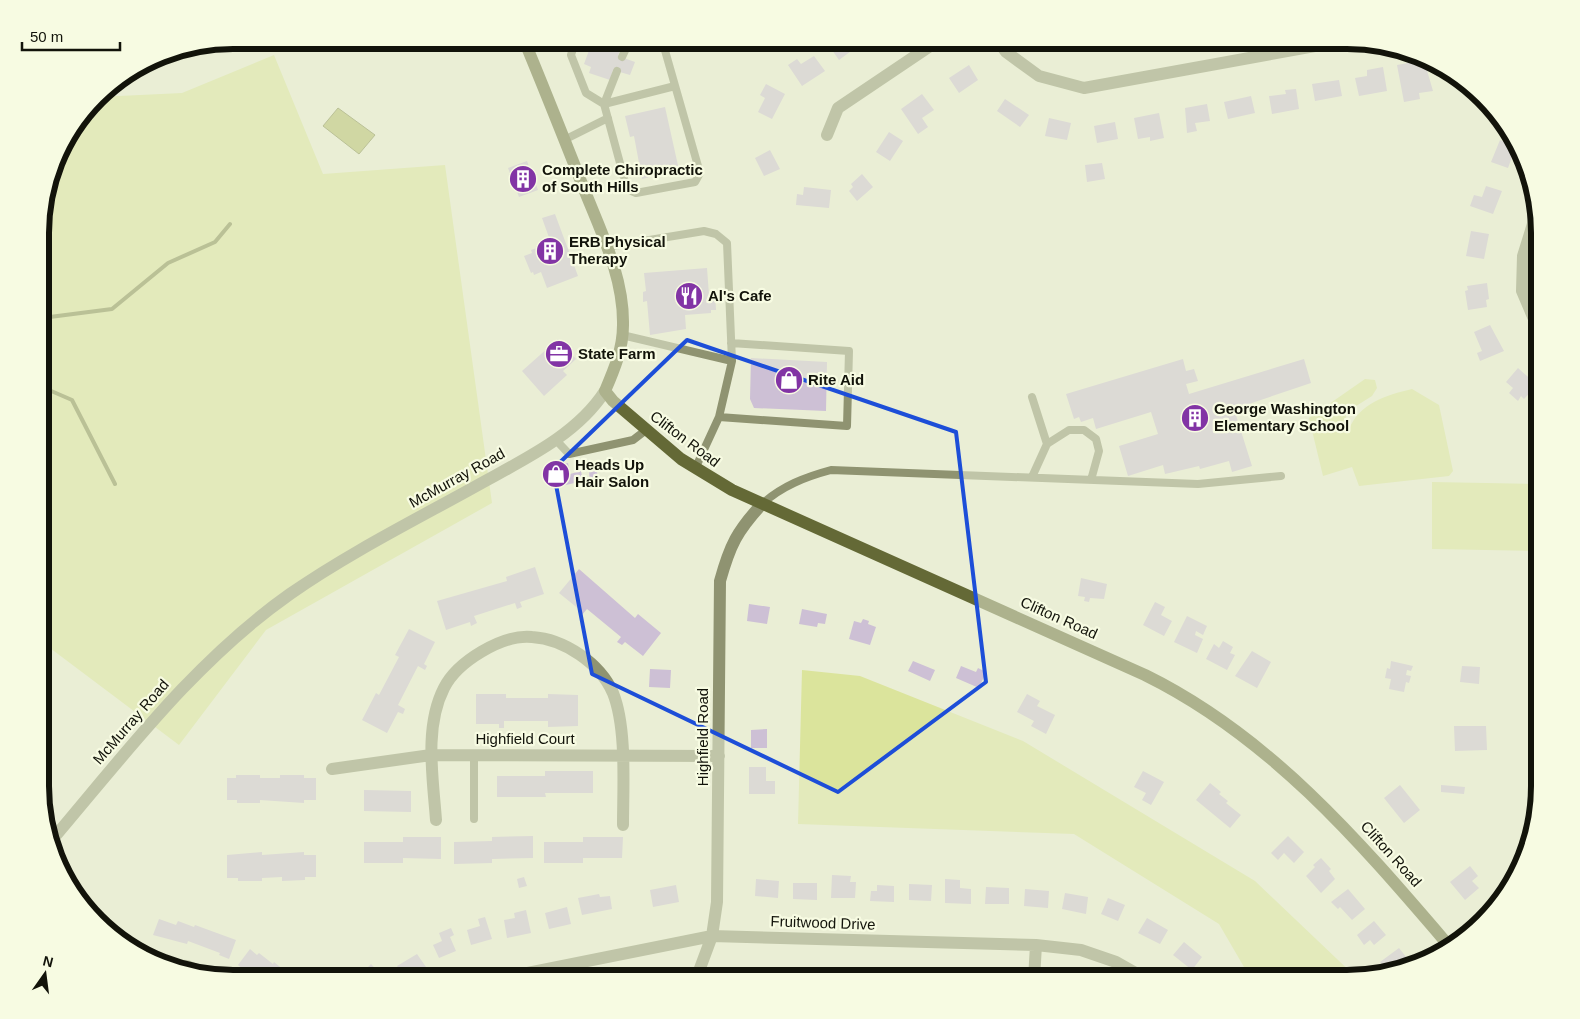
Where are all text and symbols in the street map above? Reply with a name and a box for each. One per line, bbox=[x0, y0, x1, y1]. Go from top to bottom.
scale bar bbox=[22, 20, 120, 52]
text: 50 m bbox=[30, 28, 63, 45]
place label: Complete Chiropractic of South Hills bbox=[542, 161, 703, 195]
building icon: Complete Chiropractic of South Hills bbox=[508, 164, 538, 194]
place label: ERB Physical Therapy bbox=[569, 233, 666, 267]
building icon: ERB Physical Therapy bbox=[535, 236, 565, 266]
restaurant icon: Al's Cafe bbox=[674, 281, 704, 311]
place label: Al's Cafe bbox=[708, 287, 772, 304]
office icon: State Farm bbox=[544, 339, 574, 369]
place label: State Farm bbox=[578, 345, 656, 362]
shop icon: Rite Aid bbox=[774, 365, 804, 395]
place label: Rite Aid bbox=[808, 371, 864, 388]
place label: George Washington Elementary School bbox=[1214, 400, 1356, 434]
building icon: George Washington Elementary School bbox=[1180, 403, 1210, 433]
street label: Clifton Road bbox=[647, 407, 723, 470]
street label: McMurray Road bbox=[406, 444, 508, 511]
place label: Heads Up Hair Salon bbox=[575, 456, 649, 490]
shop icon: Heads Up Hair Salon bbox=[541, 459, 571, 489]
street label: Clifton Road bbox=[1018, 593, 1100, 642]
street label: McMurray Road bbox=[89, 676, 172, 768]
street label: Highfield Road bbox=[694, 688, 711, 786]
street label: Highfield Court bbox=[475, 730, 575, 747]
street label: Clifton Road bbox=[1357, 817, 1425, 890]
street label: Fruitwood Drive bbox=[770, 912, 876, 933]
north arrow bbox=[20, 949, 70, 999]
text: N bbox=[41, 952, 55, 970]

